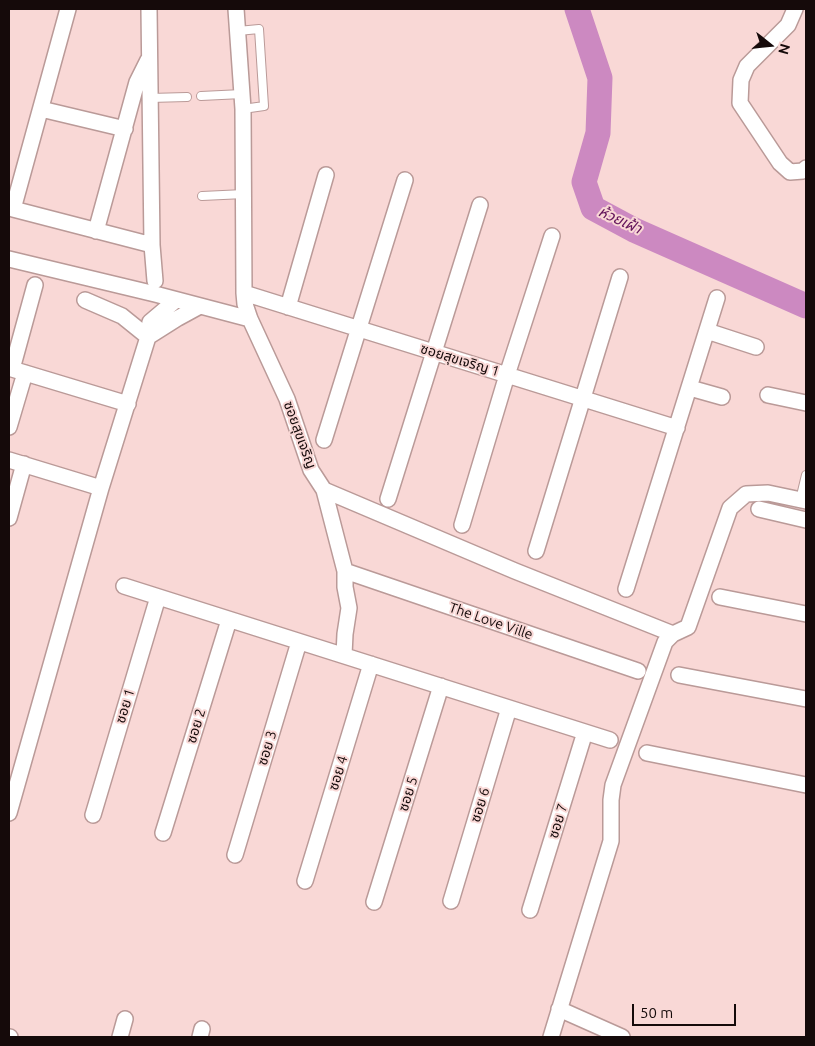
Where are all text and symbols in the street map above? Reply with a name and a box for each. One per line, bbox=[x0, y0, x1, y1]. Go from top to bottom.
north arrow bbox=[745, 20, 795, 70]
text: N bbox=[775, 42, 794, 56]
water label: ห้วยเฝ้า bbox=[596, 202, 644, 238]
street label: ซอยสุขเจริญ 1 bbox=[419, 340, 501, 380]
street label: ซอยสุขเจริญ bbox=[280, 399, 320, 471]
street label: The Love Ville bbox=[447, 599, 535, 643]
street label: ซอย 1 bbox=[112, 687, 138, 725]
street label: ซอย 2 bbox=[183, 707, 209, 745]
street label: ซอย 3 bbox=[254, 729, 280, 767]
street label: ซอย 4 bbox=[325, 754, 351, 792]
street label: ซอย 5 bbox=[395, 775, 421, 813]
street label: ซอย 6 bbox=[467, 786, 493, 824]
street label: ซอย 7 bbox=[545, 802, 571, 840]
scale bar bbox=[635, 994, 739, 1026]
text: 50 m bbox=[640, 1004, 673, 1021]

